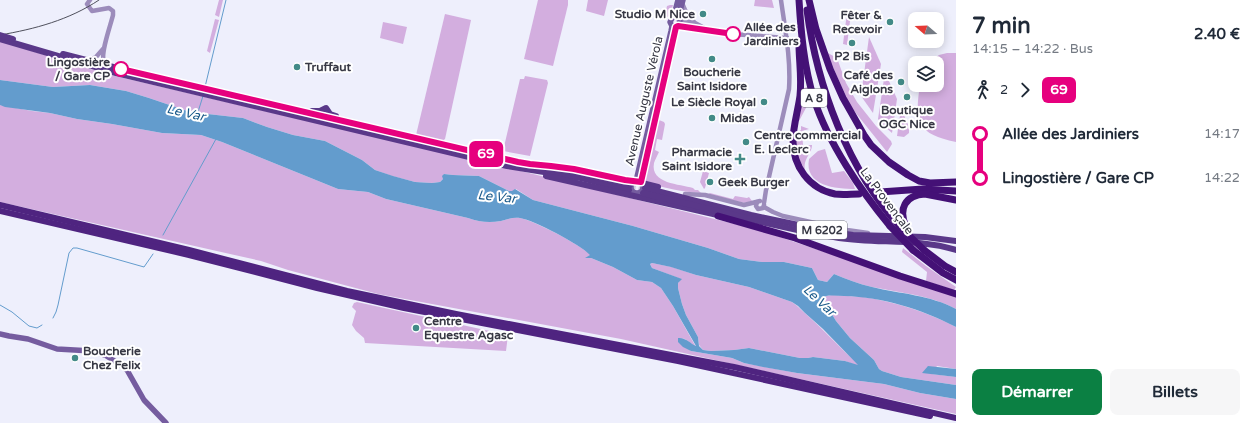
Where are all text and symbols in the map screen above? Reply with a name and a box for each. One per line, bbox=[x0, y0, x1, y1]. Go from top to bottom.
place label: Studio M Nice bbox=[615, 7, 695, 21]
place label: Fêter & Recevoir bbox=[832, 8, 882, 36]
marker: Studio M Nice bbox=[698, 9, 708, 19]
north arrow bbox=[908, 12, 944, 48]
map controls bbox=[908, 12, 944, 92]
text: 7 min bbox=[972, 13, 1031, 39]
marker: Fêter & Recevoir bbox=[885, 17, 895, 27]
place label: Allée des Jardiniers bbox=[743, 20, 799, 48]
text: 2.40 € bbox=[1194, 25, 1240, 43]
marker: Allée des Jardiniers bbox=[725, 26, 741, 42]
street label: Avenue Auguste Vérola bbox=[622, 35, 666, 167]
marker: P2 Bis bbox=[847, 38, 857, 48]
text: 14:15 – 14:22 · Bus bbox=[972, 41, 1093, 57]
place label: P2 Bis bbox=[834, 49, 870, 63]
marker: Boucherie Saint Isidore bbox=[707, 54, 717, 64]
place label: Lingostière / Gare CP bbox=[47, 55, 110, 83]
button: layers bbox=[908, 56, 944, 92]
place label: Truffaut bbox=[304, 60, 352, 74]
marker: Lingostière / Gare CP bbox=[113, 61, 129, 77]
marker: Truffaut bbox=[292, 62, 302, 72]
place label: Boucherie Saint Isidore bbox=[677, 65, 747, 93]
place label: Café des Aiglons bbox=[844, 68, 893, 97]
marker: Café des Aiglons bbox=[896, 77, 906, 87]
icon: walk bbox=[972, 79, 994, 101]
icon: forward bbox=[1014, 79, 1036, 101]
text: 69 bbox=[1050, 81, 1068, 98]
text: 2 bbox=[1000, 82, 1008, 98]
road number: A 8 bbox=[801, 89, 827, 107]
marker: Boutique OGC Nice bbox=[902, 92, 912, 102]
place label: Le Siècle Royal bbox=[671, 95, 756, 110]
marker: Le Siècle Royal bbox=[759, 97, 769, 107]
water label: Le Var bbox=[165, 101, 208, 126]
place label: Boutique OGC Nice bbox=[879, 103, 935, 131]
place label: Midas bbox=[720, 111, 755, 125]
marker: Midas bbox=[707, 113, 717, 123]
text: Allée des Jardiniers bbox=[1002, 125, 1139, 143]
text: 14:17 bbox=[1204, 126, 1240, 142]
place label: Centre commercial E. Leclerc bbox=[754, 128, 861, 156]
marker: Centre commercial E. Leclerc bbox=[741, 137, 751, 147]
line badge: 69 bbox=[468, 141, 504, 167]
text: 69 bbox=[477, 145, 495, 162]
place label: Pharmacie Saint Isidore bbox=[662, 145, 732, 173]
marker: Pharmacie Saint Isidore bbox=[735, 154, 745, 164]
street label: La Provençale bbox=[857, 165, 917, 237]
text: Lingostière / Gare CP bbox=[1002, 169, 1154, 187]
text: 14:22 bbox=[1204, 170, 1240, 186]
place label: Geek Burger bbox=[718, 175, 790, 190]
marker: Geek Burger bbox=[705, 177, 715, 187]
water label: Le Var bbox=[477, 187, 519, 207]
road number: M 6202 bbox=[797, 221, 847, 239]
water label: Le Var bbox=[800, 282, 840, 321]
place label: Centre Equestre Agasc bbox=[424, 314, 514, 343]
marker: Centre Equestre Agasc bbox=[411, 323, 421, 333]
place label: Boucherie Chez Felix bbox=[83, 344, 141, 372]
marker: Boucherie Chez Felix bbox=[70, 353, 80, 363]
button: Démarrer bbox=[972, 369, 1102, 415]
button: Billets bbox=[1110, 369, 1240, 415]

